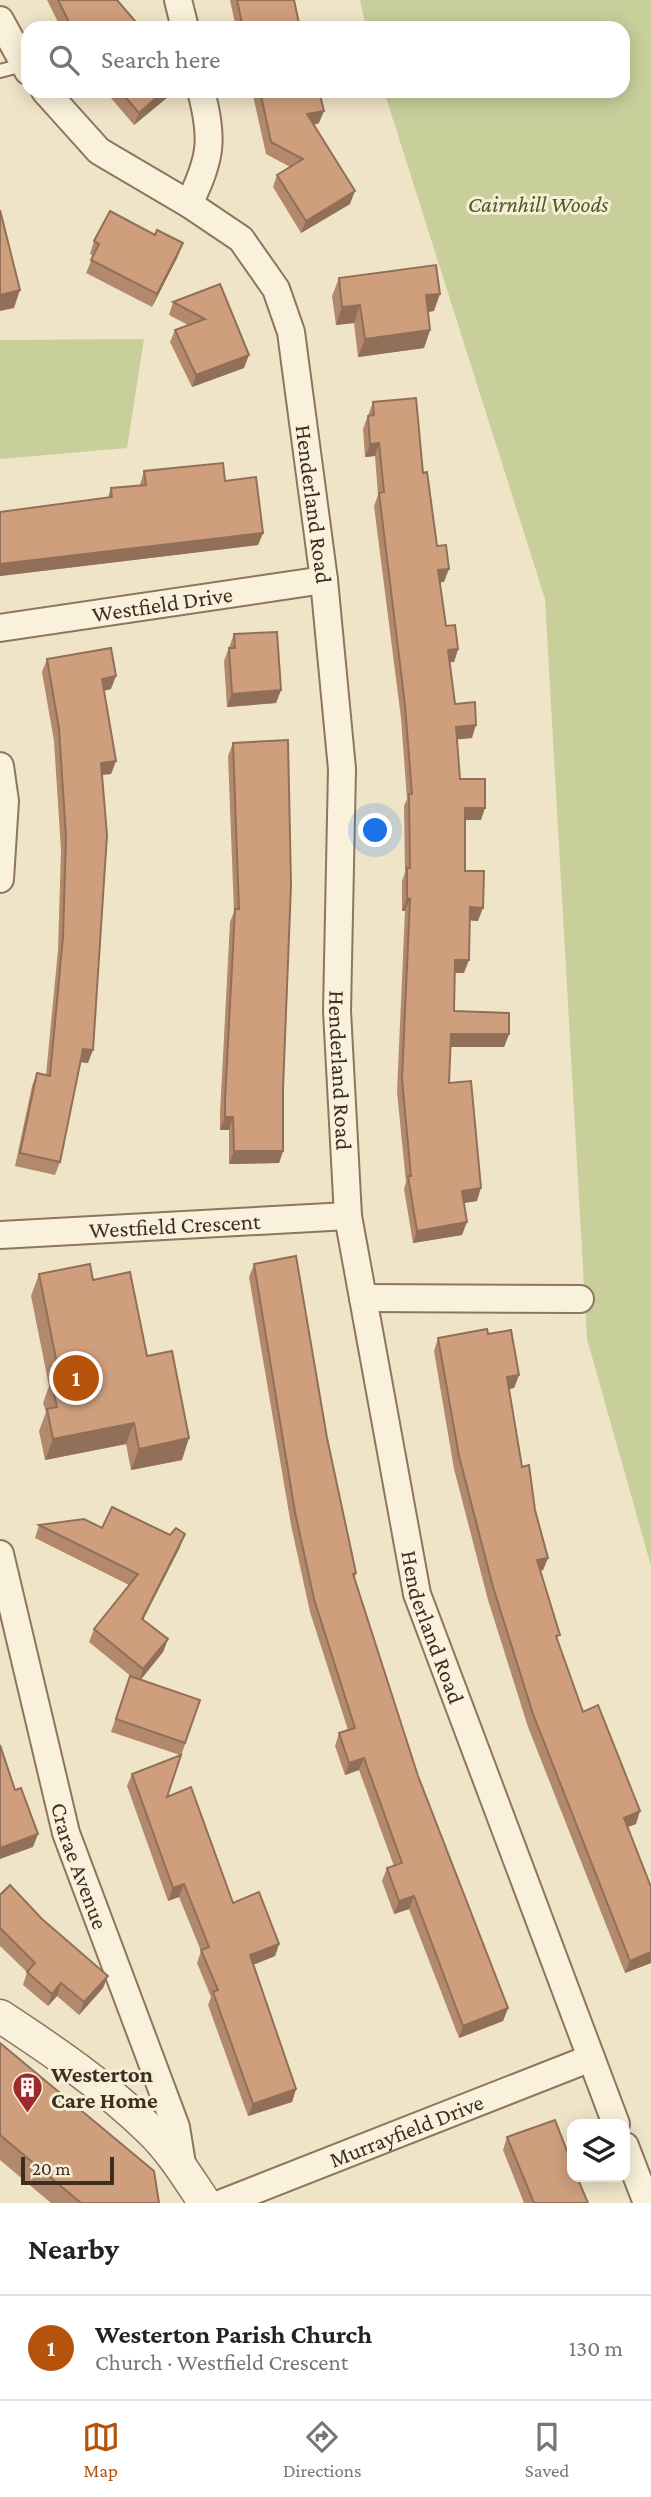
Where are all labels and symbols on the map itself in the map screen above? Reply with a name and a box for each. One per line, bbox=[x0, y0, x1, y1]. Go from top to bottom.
park label: Cairnhill Woods bbox=[468, 191, 609, 217]
street label: Henderland Road bbox=[290, 423, 337, 585]
street label: Westfield Drive bbox=[90, 581, 234, 627]
your location bbox=[358, 813, 392, 847]
street label: Henderland Road bbox=[324, 990, 357, 1151]
street label: Westfield Crescent bbox=[88, 1208, 262, 1243]
pin: 1 bbox=[53, 1352, 99, 1404]
street label: Henderland Road bbox=[396, 1548, 470, 1707]
street label: Crarae Avenue bbox=[46, 1800, 114, 1933]
place label: Westerton Care Home bbox=[50, 2061, 158, 2113]
building icon: Westerton Care Home bbox=[11, 2070, 45, 2114]
street label: Murrayfield Drive bbox=[325, 2089, 487, 2173]
scale bar bbox=[21, 2154, 114, 2186]

